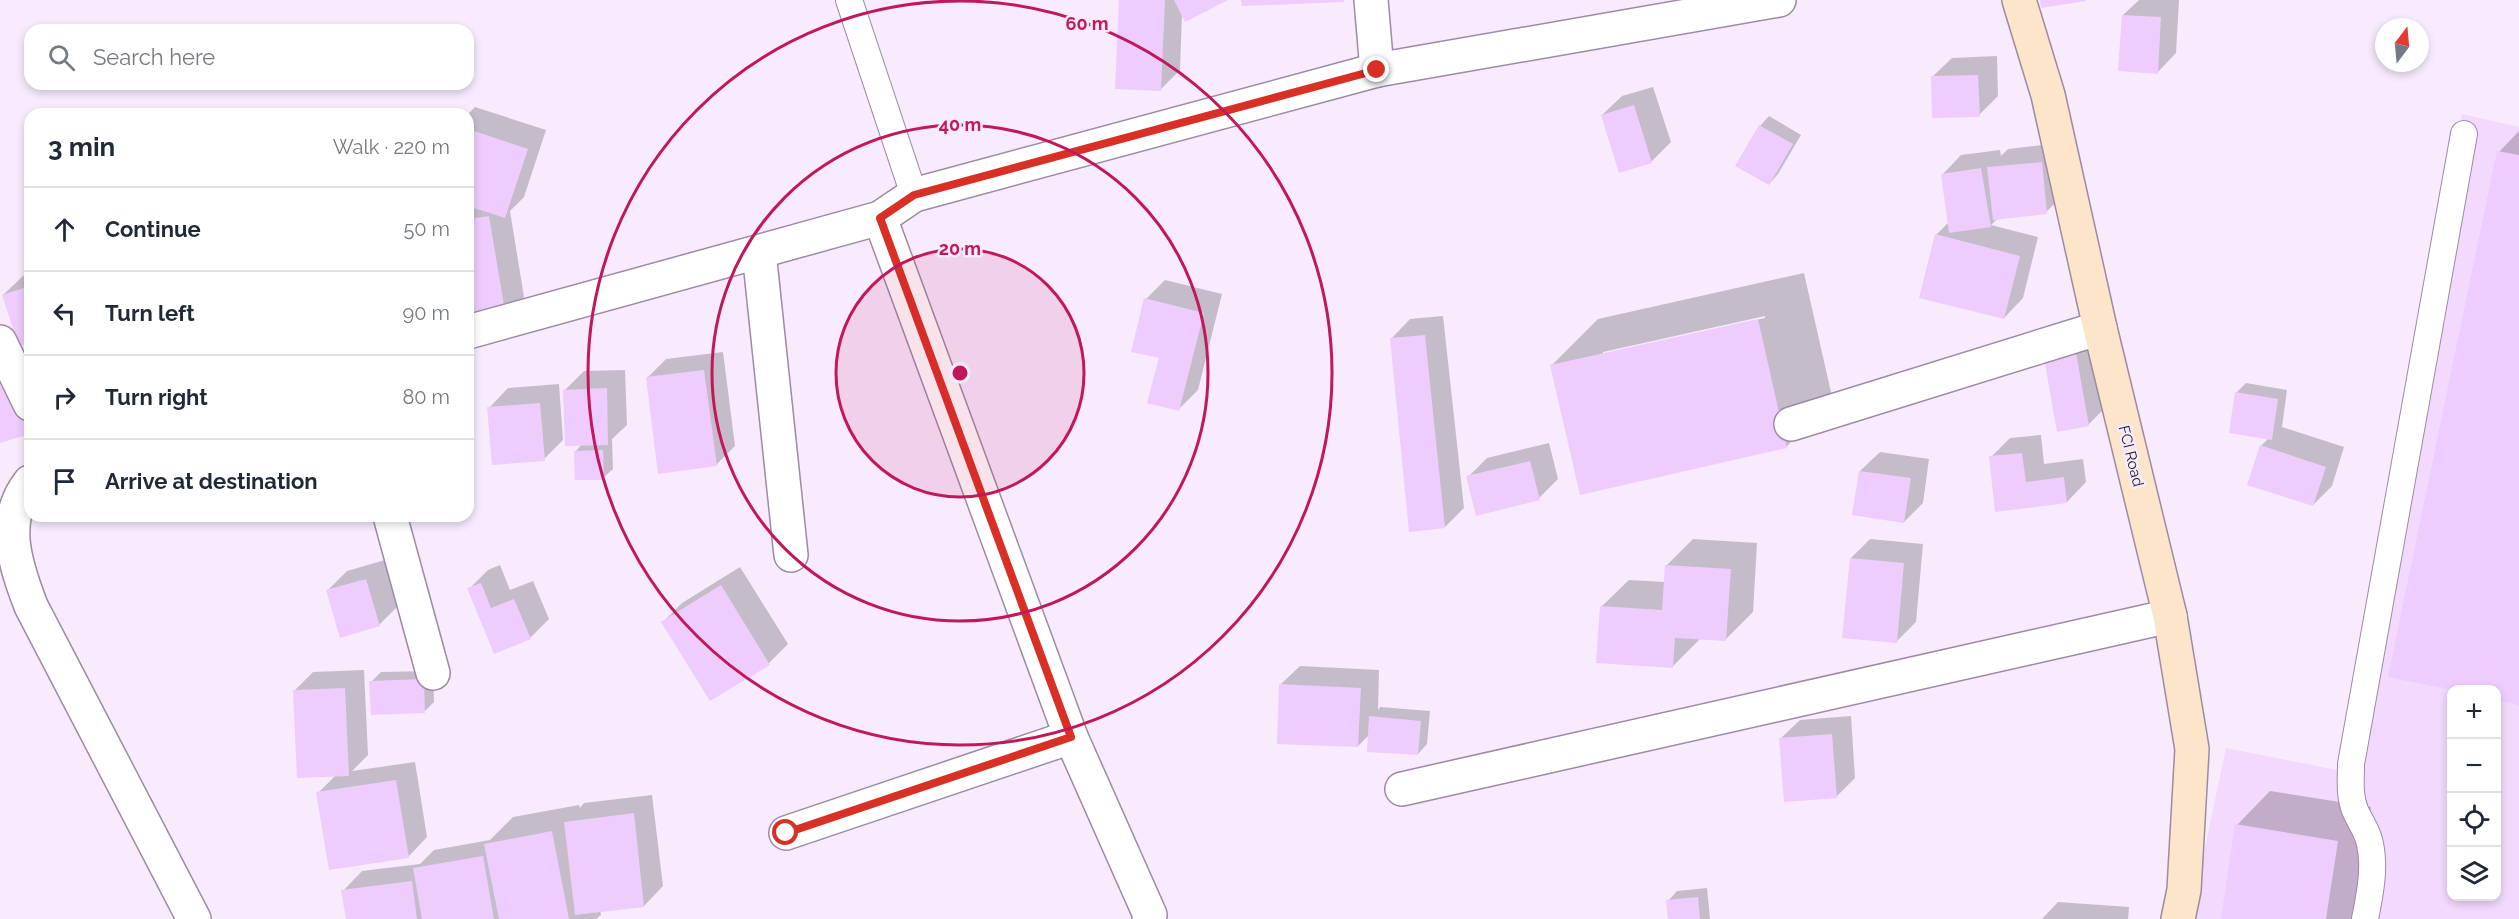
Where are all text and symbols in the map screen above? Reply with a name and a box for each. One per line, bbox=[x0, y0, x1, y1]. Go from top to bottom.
text: 60 m bbox=[1065, 13, 1109, 34]
north arrow bbox=[2375, 18, 2429, 72]
search box bbox=[24, 24, 474, 90]
icon: search bbox=[45, 41, 78, 74]
text: Search here bbox=[93, 44, 215, 70]
route end bbox=[1363, 56, 1389, 82]
text: 40 m bbox=[939, 114, 981, 135]
text: 3 min bbox=[48, 132, 115, 162]
text: Walk · 220 m bbox=[333, 135, 450, 159]
icon: ahead bbox=[48, 213, 81, 246]
text: Continue bbox=[105, 216, 201, 242]
text: 50 m bbox=[403, 217, 450, 241]
text: 20 m bbox=[939, 238, 981, 259]
icon: left bbox=[48, 297, 81, 330]
text: Turn left bbox=[105, 300, 195, 326]
text: 90 m bbox=[403, 301, 450, 325]
centre of rings bbox=[950, 363, 970, 383]
icon: right bbox=[48, 381, 81, 414]
text: Turn right bbox=[105, 384, 208, 410]
text: 80 m bbox=[402, 385, 450, 409]
street label: FCI Road bbox=[2115, 424, 2147, 488]
icon: arrive bbox=[48, 465, 81, 498]
text: Arrive at destination bbox=[105, 468, 318, 494]
map controls bbox=[2447, 685, 2501, 901]
button: + bbox=[2447, 685, 2501, 739]
button: − bbox=[2447, 739, 2501, 793]
button: locate bbox=[2447, 793, 2501, 847]
route start bbox=[772, 819, 798, 845]
button: layers bbox=[2447, 847, 2501, 901]

